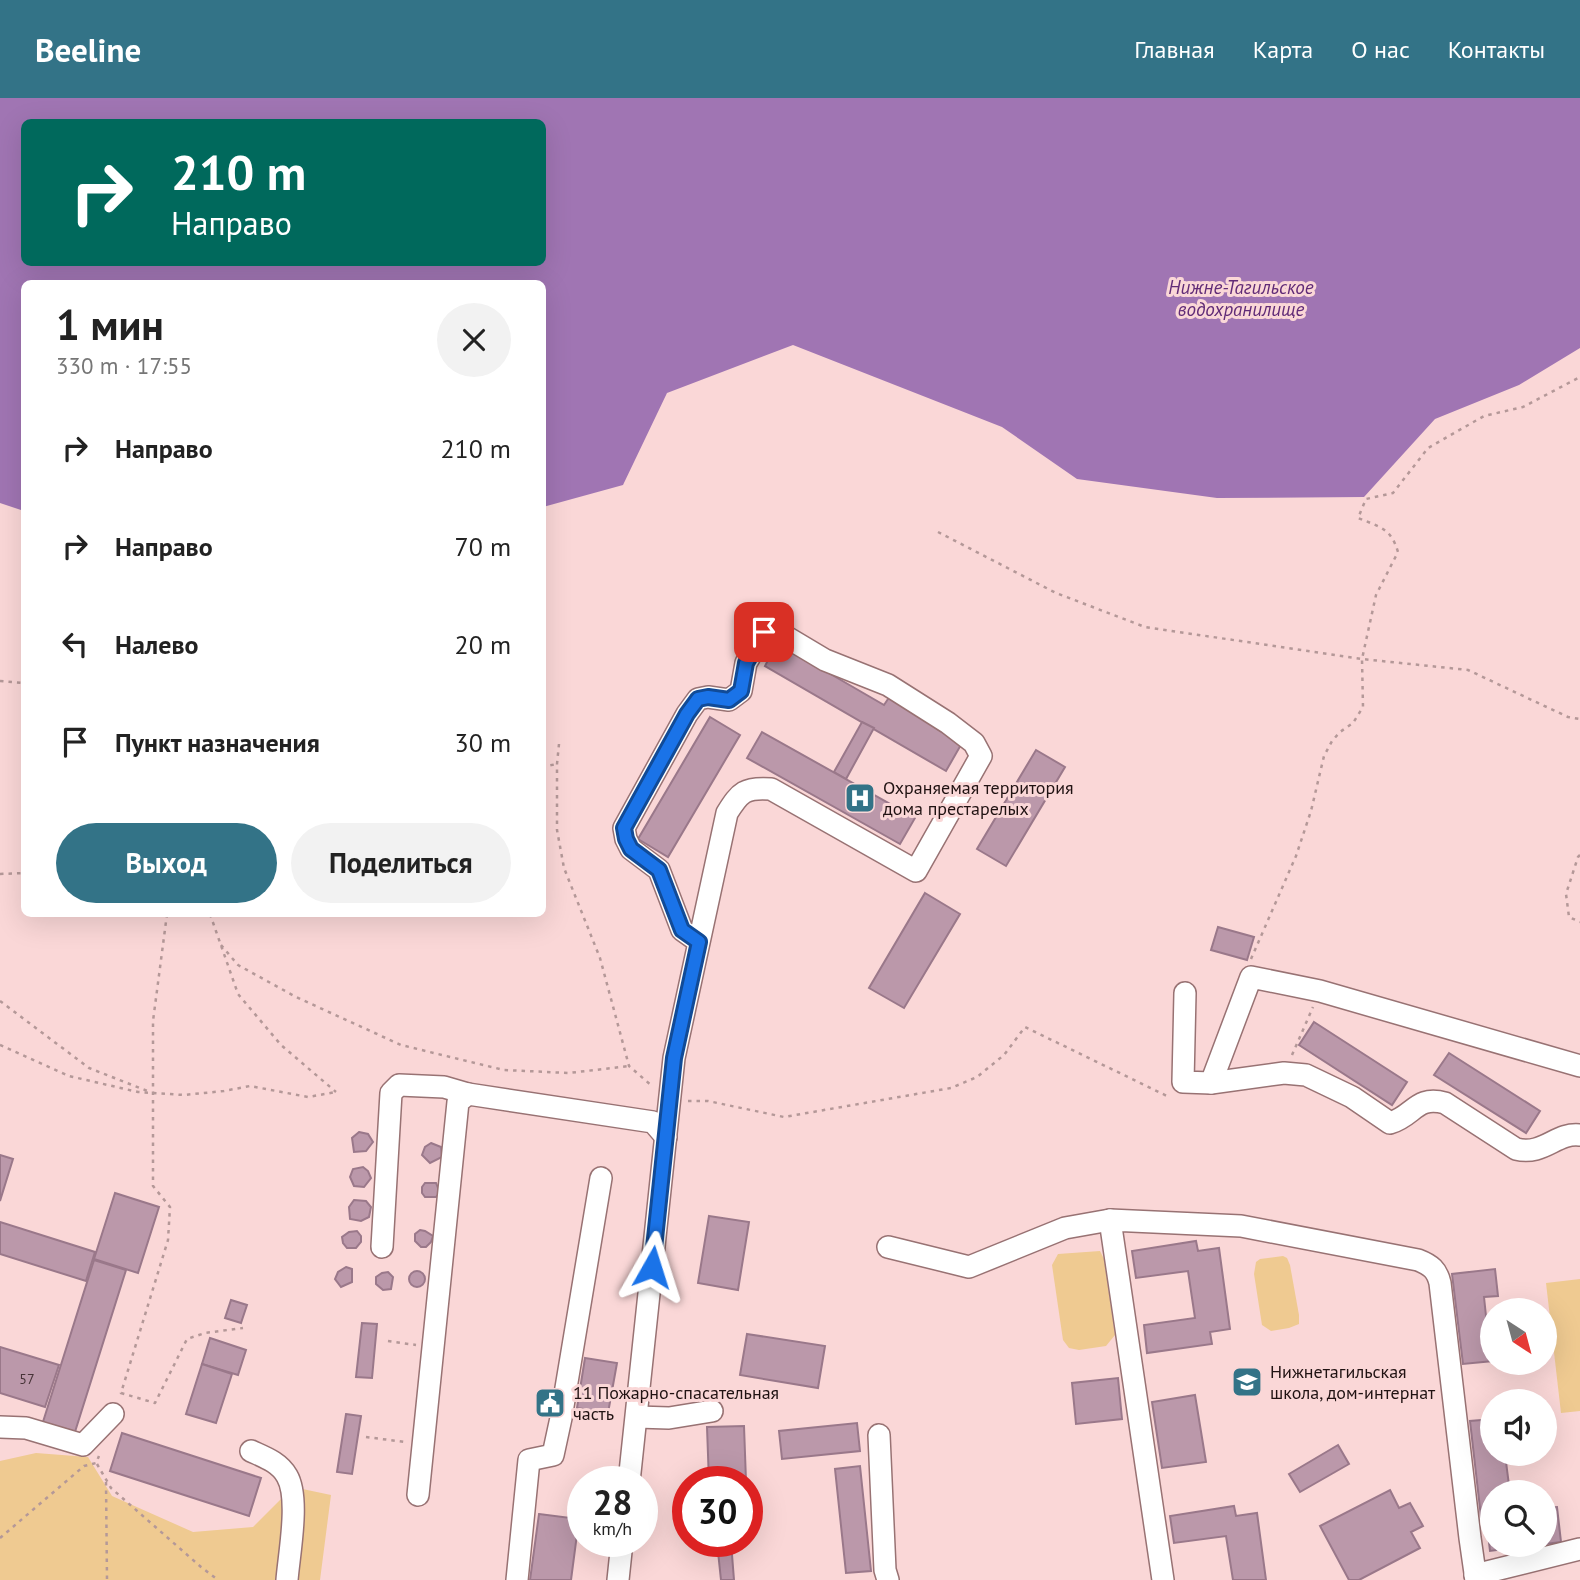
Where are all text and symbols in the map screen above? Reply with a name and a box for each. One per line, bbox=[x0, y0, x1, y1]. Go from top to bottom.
text: Beeline bbox=[35, 28, 141, 71]
text: Главная bbox=[1134, 34, 1215, 65]
text: Карта bbox=[1253, 34, 1313, 65]
text: О нас bbox=[1351, 34, 1410, 65]
text: Контакты bbox=[1448, 34, 1545, 65]
text: 210 m bbox=[171, 140, 306, 204]
icon: right bbox=[56, 147, 147, 238]
text: Направо bbox=[171, 202, 292, 244]
water label: Нижне-Тагильское водохранилище bbox=[1168, 275, 1314, 321]
text: 1 мин bbox=[56, 297, 164, 352]
button: close bbox=[437, 303, 511, 377]
text: 330 m · 17:55 bbox=[56, 351, 192, 380]
icon: right bbox=[56, 429, 94, 467]
text: Направо bbox=[115, 432, 213, 465]
text: 210 m bbox=[440, 432, 511, 465]
icon: right bbox=[56, 527, 94, 565]
text: Направо bbox=[115, 530, 213, 563]
text: 70 m bbox=[455, 530, 511, 563]
pin bbox=[734, 602, 794, 662]
icon: arrive bbox=[745, 613, 783, 651]
icon: left bbox=[56, 625, 94, 663]
text: Налево bbox=[115, 628, 199, 661]
text: 20 m bbox=[455, 628, 511, 661]
icon: arrive bbox=[56, 723, 94, 761]
text: Пункт назначения bbox=[115, 726, 320, 759]
text: 30 m bbox=[455, 726, 511, 759]
place label: Охраняемая территория дома престарелых bbox=[883, 776, 1074, 820]
hospital icon: Охраняемая территория дома престарелых bbox=[843, 781, 877, 815]
button: Выход bbox=[56, 823, 277, 903]
button: Поделиться bbox=[291, 823, 511, 903]
position arrow bbox=[615, 1230, 689, 1304]
north arrow bbox=[1480, 1298, 1558, 1376]
map controls bbox=[1480, 1298, 1557, 1557]
place label: Нижнетагильская школа, дом-интернат bbox=[1270, 1360, 1436, 1404]
school or university icon: Нижнетагильская школа, дом-интернат bbox=[1230, 1365, 1264, 1399]
house number: 57 bbox=[19, 1370, 35, 1388]
place label: 11 Пожарно-спасательная часть bbox=[573, 1381, 779, 1425]
public building icon: 11 Пожарно-спасательная часть bbox=[533, 1386, 567, 1420]
button: sound bbox=[1480, 1389, 1557, 1466]
speed limit sign: 30 bbox=[672, 1466, 763, 1557]
text: 28 bbox=[593, 1479, 632, 1525]
button: search bbox=[1480, 1480, 1557, 1557]
text: km/h bbox=[593, 1517, 632, 1540]

